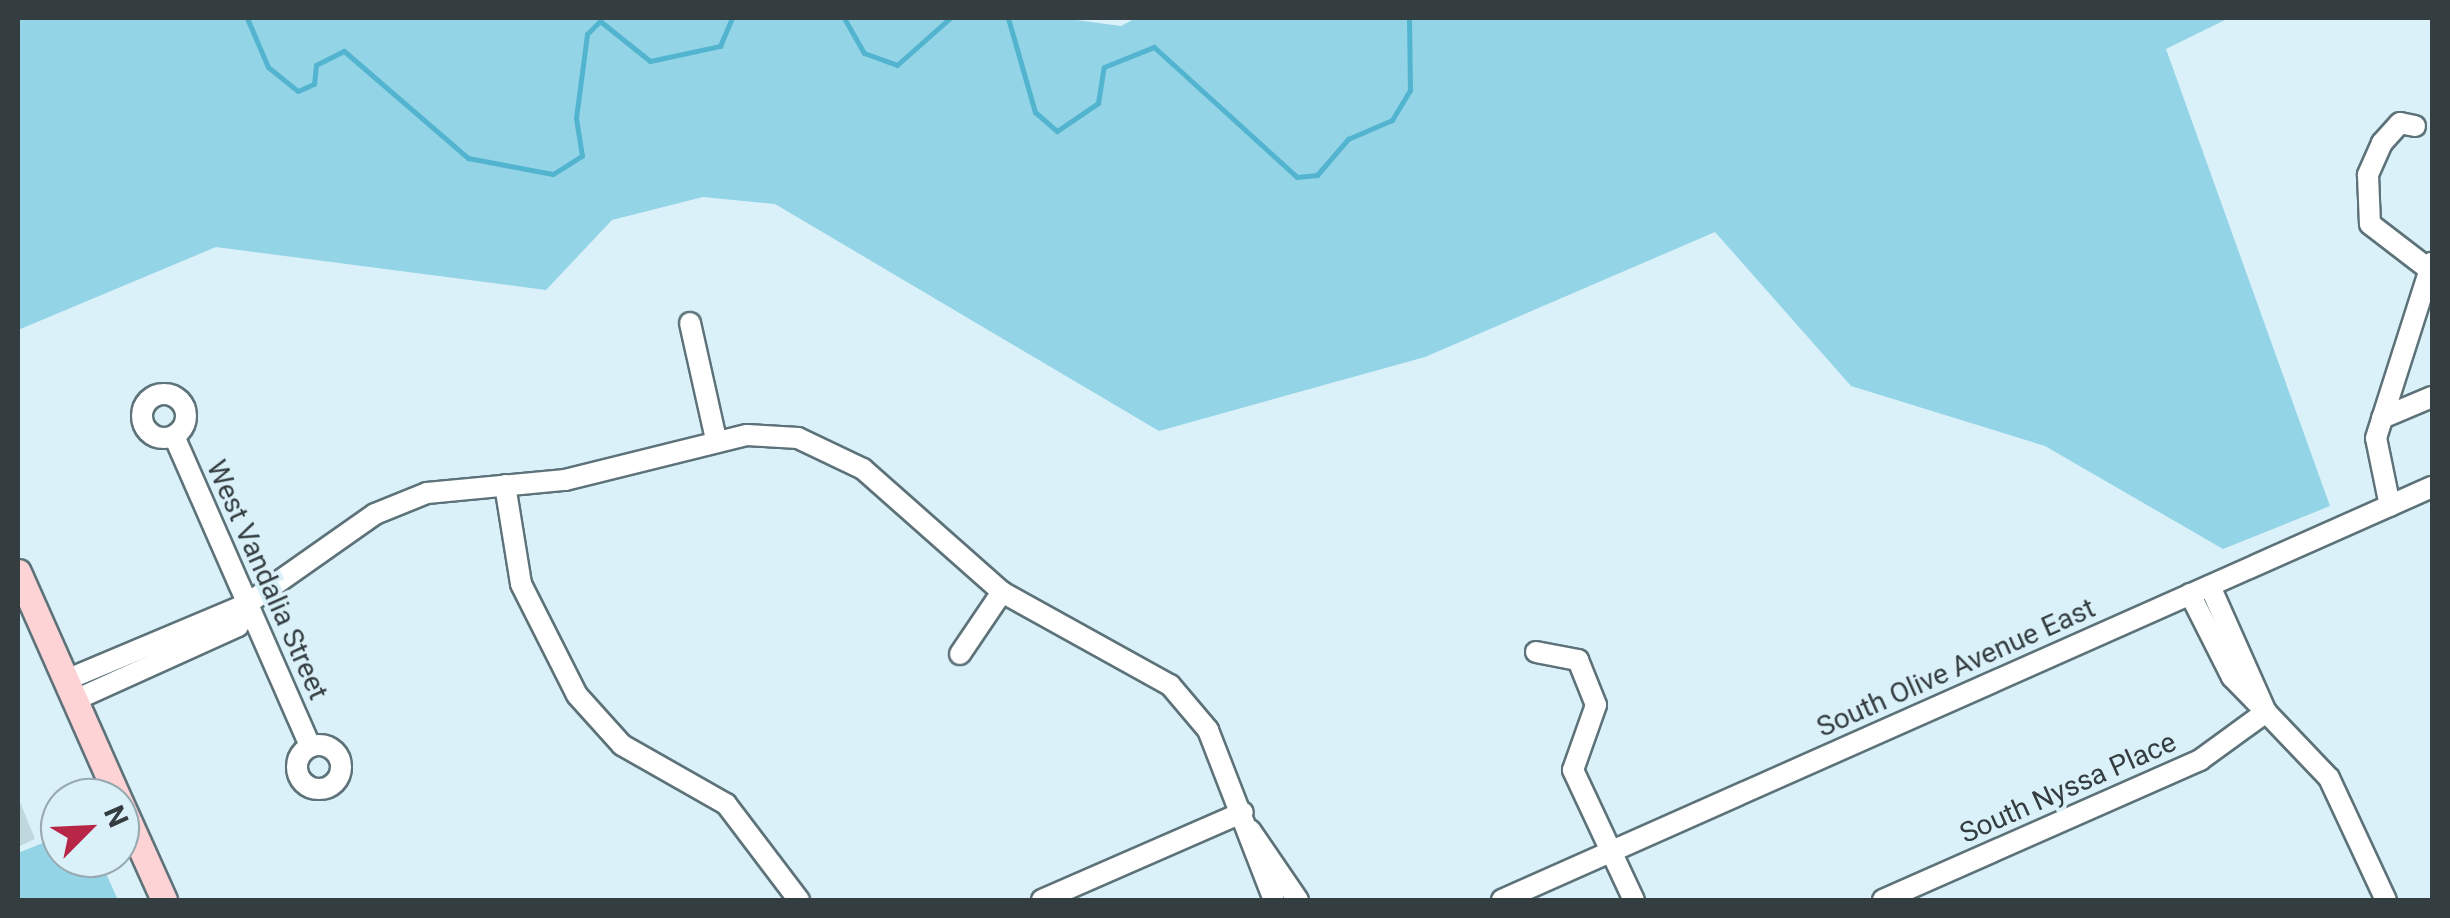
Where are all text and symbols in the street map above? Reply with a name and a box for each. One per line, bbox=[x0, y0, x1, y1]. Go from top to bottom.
street label: West Vandalia Street bbox=[199, 455, 335, 705]
street label: South Olive Avenue East bbox=[1812, 591, 2100, 745]
street label: South Nyssa Place bbox=[1955, 725, 2181, 851]
north arrow bbox=[40, 778, 140, 878]
text: N bbox=[97, 801, 135, 832]

